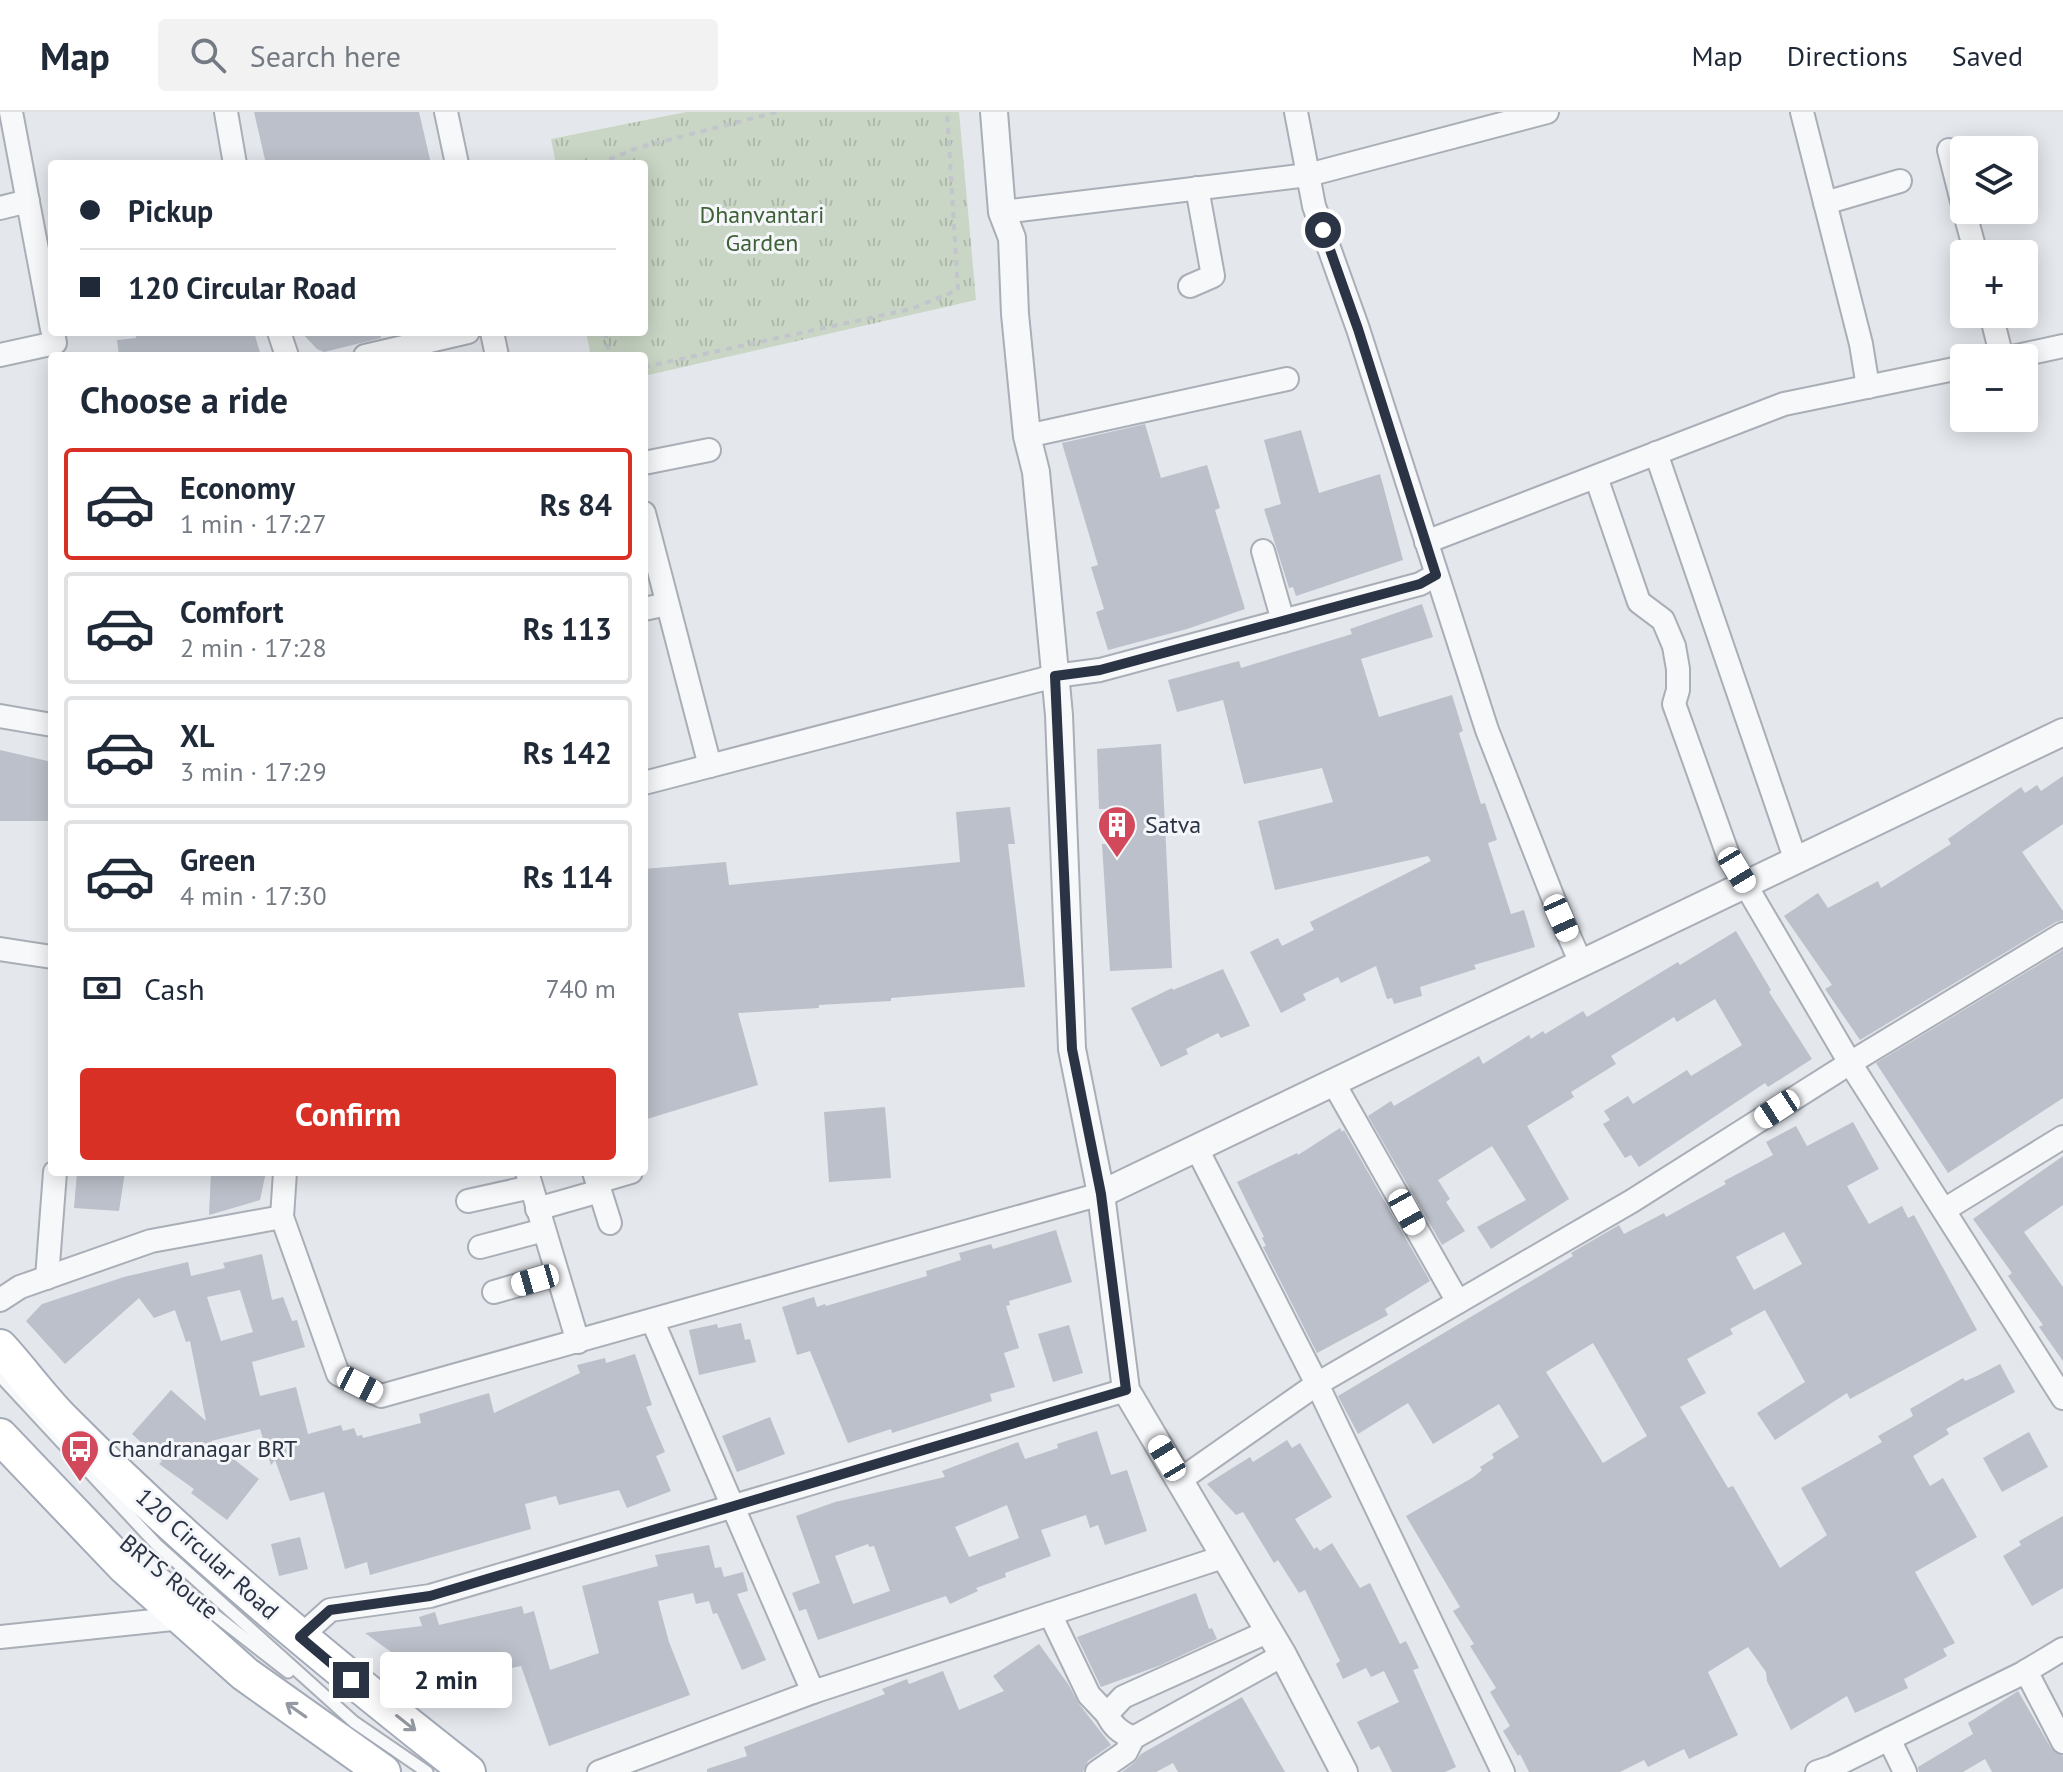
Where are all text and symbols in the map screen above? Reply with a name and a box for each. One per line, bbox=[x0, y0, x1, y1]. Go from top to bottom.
search box bbox=[158, 19, 718, 91]
text: Map bbox=[40, 31, 110, 80]
icon: search bbox=[186, 33, 230, 77]
text: Search here bbox=[250, 36, 401, 75]
text: Map bbox=[1692, 37, 1743, 74]
text: Directions bbox=[1787, 37, 1908, 74]
text: Saved bbox=[1952, 37, 2023, 74]
map controls bbox=[1950, 136, 2038, 432]
button: layers bbox=[1950, 136, 2038, 224]
text: Pickup bbox=[128, 191, 213, 230]
park label: Dhanvantari Garden bbox=[699, 199, 825, 258]
route start bbox=[1305, 212, 1341, 248]
button: + bbox=[1950, 240, 2038, 328]
text: 120 Circular Road bbox=[128, 268, 356, 307]
button: − bbox=[1950, 344, 2038, 432]
text: Choose a ride bbox=[80, 376, 288, 423]
icon: car bbox=[84, 468, 156, 540]
text: Economy bbox=[180, 468, 295, 507]
text: Rs 84 bbox=[540, 485, 612, 524]
text: 1 min · 17:27 bbox=[180, 507, 327, 540]
icon: car bbox=[84, 592, 156, 664]
text: Comfort bbox=[180, 592, 283, 631]
text: Rs 113 bbox=[523, 609, 612, 648]
text: 2 min · 17:28 bbox=[180, 631, 327, 664]
icon: car bbox=[84, 716, 156, 788]
text: XL bbox=[180, 716, 214, 755]
text: Rs 142 bbox=[523, 733, 612, 772]
text: 3 min · 17:29 bbox=[180, 755, 327, 788]
building icon: Satva bbox=[1096, 804, 1138, 859]
place label: Satva bbox=[1145, 809, 1201, 840]
icon: car bbox=[84, 840, 156, 912]
text: Green bbox=[180, 840, 255, 879]
car bbox=[1714, 843, 1760, 897]
text: Rs 114 bbox=[523, 857, 612, 896]
text: 4 min · 17:30 bbox=[180, 879, 327, 912]
car bbox=[1540, 891, 1582, 945]
icon: cash bbox=[80, 966, 124, 1010]
text: Cash bbox=[144, 969, 205, 1008]
text: 740 m bbox=[545, 972, 616, 1005]
button: Confirm bbox=[80, 1068, 616, 1160]
car bbox=[1750, 1086, 1804, 1132]
car bbox=[1385, 1185, 1429, 1239]
car bbox=[509, 1262, 561, 1298]
car bbox=[333, 1363, 387, 1407]
bus stop icon: Chandranagar BRT bbox=[59, 1428, 101, 1483]
car bbox=[1144, 1431, 1190, 1485]
place label: Chandranagar BRT bbox=[108, 1433, 297, 1464]
street label: 120 Circular Road bbox=[129, 1481, 285, 1626]
street label: BRTS Route bbox=[114, 1527, 225, 1626]
callout: 2 min bbox=[379, 1652, 511, 1708]
route end bbox=[333, 1662, 369, 1698]
text: 2 min bbox=[414, 1663, 478, 1696]
one-way arrow bbox=[286, 1702, 308, 1718]
one-way arrow bbox=[395, 1714, 416, 1732]

